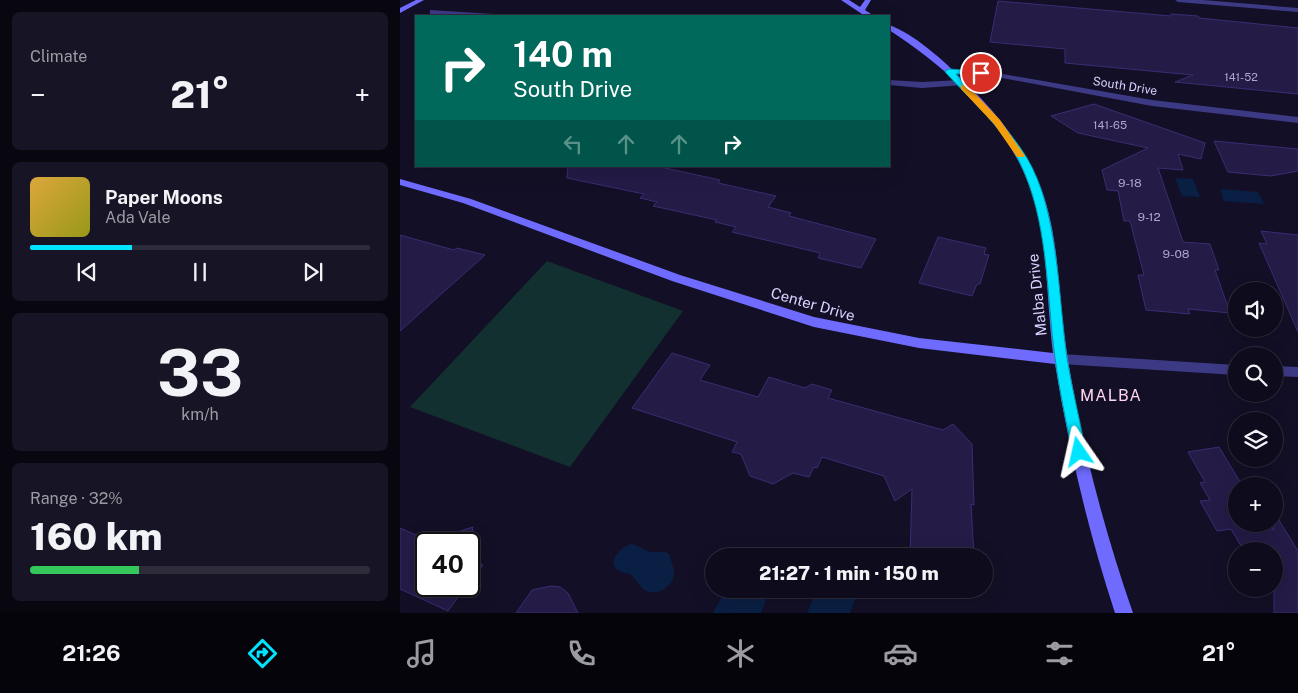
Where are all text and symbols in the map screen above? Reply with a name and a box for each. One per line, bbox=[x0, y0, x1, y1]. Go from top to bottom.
text: 140 m bbox=[513, 34, 613, 75]
icon: right bbox=[430, 35, 495, 100]
text: Climate bbox=[30, 47, 87, 66]
pin bbox=[960, 52, 1002, 94]
icon: arrive bbox=[967, 59, 995, 87]
house number: 141-52 bbox=[1224, 71, 1258, 83]
text: 21° bbox=[170, 72, 230, 117]
street label: South Drive bbox=[1092, 74, 1158, 98]
text: South Drive bbox=[513, 76, 632, 102]
text: − bbox=[30, 78, 46, 111]
text: + bbox=[354, 78, 370, 111]
house number: 141-65 bbox=[1093, 119, 1127, 131]
icon: left bbox=[559, 130, 587, 158]
icon: ahead bbox=[612, 130, 640, 158]
icon: ahead bbox=[665, 130, 693, 158]
icon: right bbox=[718, 130, 746, 158]
house number: 9-18 bbox=[1118, 176, 1142, 190]
text: Paper Moons bbox=[105, 186, 223, 208]
text: Ada Vale bbox=[105, 208, 170, 227]
house number: 9-12 bbox=[1137, 210, 1161, 224]
house number: 9-08 bbox=[1162, 247, 1190, 261]
street label: Malba Drive bbox=[1024, 253, 1050, 337]
icon: previous bbox=[73, 258, 101, 286]
icon: pause bbox=[186, 258, 214, 286]
icon: next bbox=[299, 258, 327, 286]
map controls bbox=[1228, 282, 1283, 597]
button: sound bbox=[1228, 282, 1283, 337]
street label: Center Drive bbox=[769, 284, 857, 324]
text: 33 bbox=[157, 334, 243, 411]
button: search bbox=[1228, 347, 1283, 402]
district label: MALBA bbox=[1080, 386, 1142, 405]
text: km/h bbox=[181, 405, 219, 424]
button: layers bbox=[1228, 412, 1283, 467]
position arrow bbox=[1052, 425, 1104, 477]
button: + bbox=[1228, 477, 1283, 532]
text: Range · 32% bbox=[30, 489, 123, 508]
text: 160 km bbox=[30, 514, 163, 559]
speed limit sign: 40 bbox=[415, 532, 480, 597]
button: − bbox=[1228, 542, 1283, 597]
text: 21:27 · 1 min · 150 m bbox=[759, 562, 939, 584]
icon: directions bbox=[245, 636, 280, 671]
icon: music bbox=[404, 636, 439, 671]
icon: phone bbox=[564, 636, 599, 671]
icon: climate bbox=[723, 636, 758, 671]
icon: car bbox=[883, 636, 918, 671]
icon: filters bbox=[1042, 636, 1077, 671]
text: 21:26 bbox=[62, 640, 121, 666]
text: 21° bbox=[1202, 640, 1236, 666]

